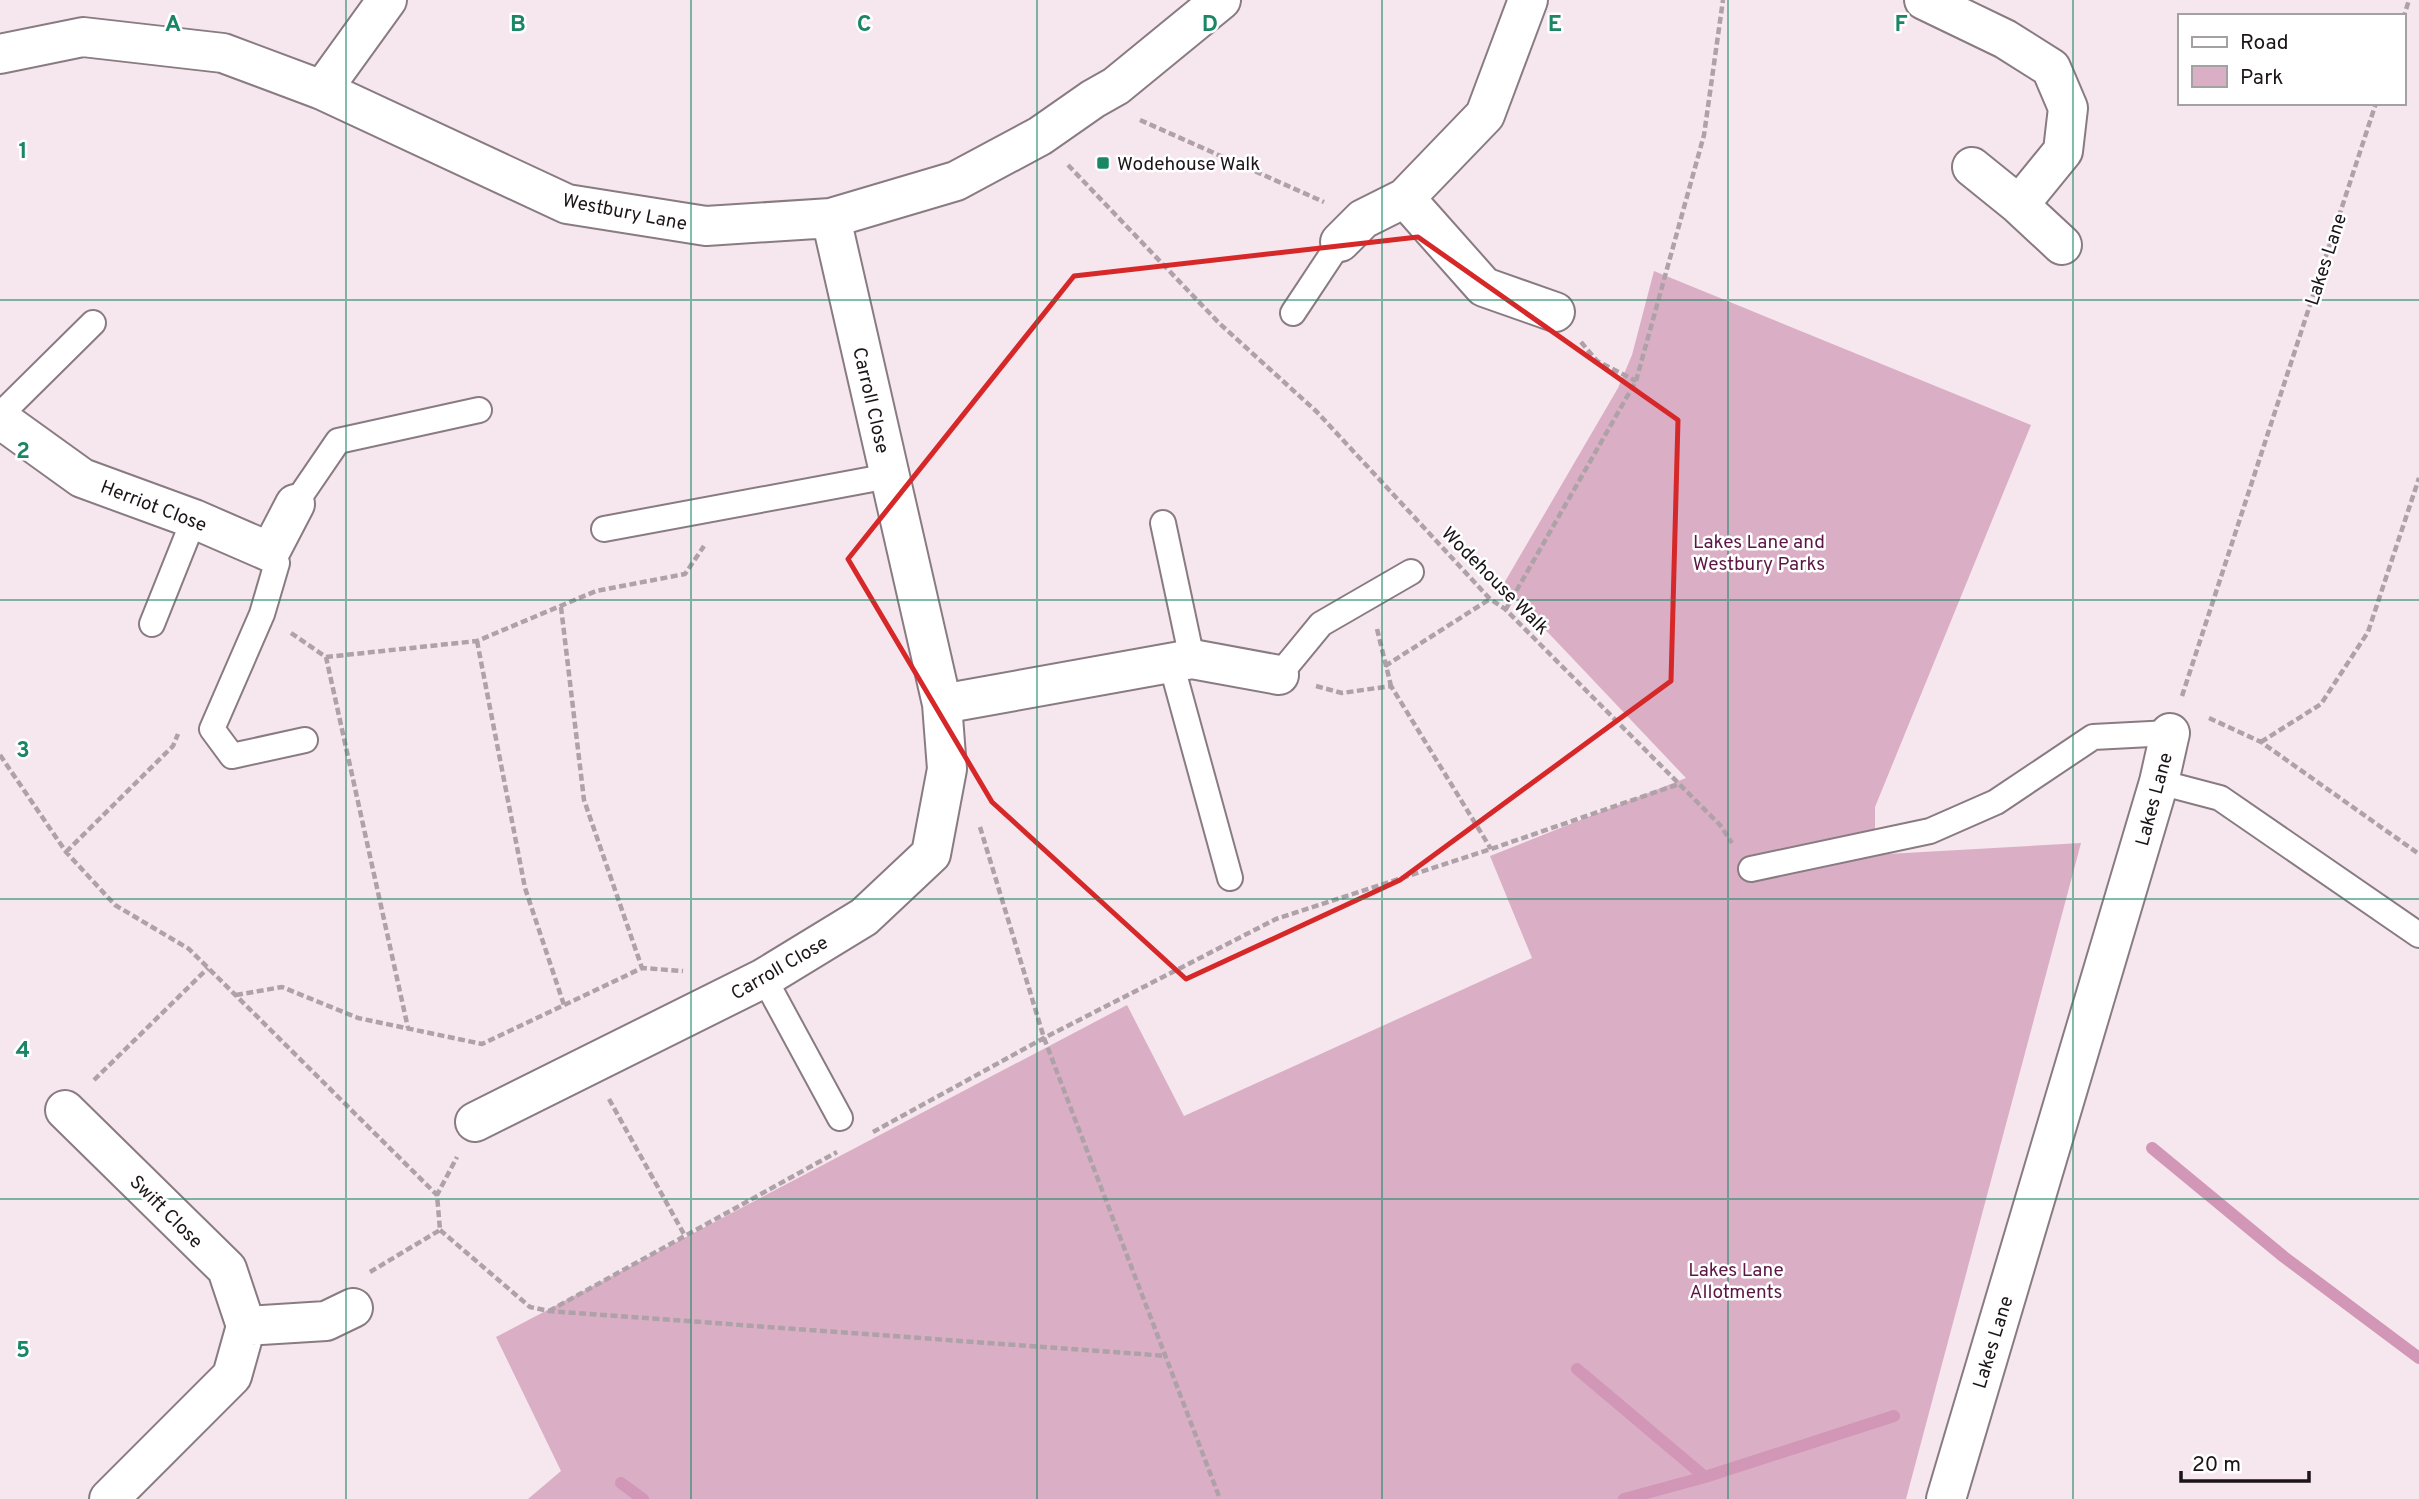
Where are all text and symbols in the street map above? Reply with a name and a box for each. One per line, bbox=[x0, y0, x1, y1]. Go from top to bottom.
text: A bbox=[165, 11, 181, 40]
text: B bbox=[510, 11, 526, 40]
text: C bbox=[857, 11, 871, 40]
text: D bbox=[1202, 11, 1218, 40]
text: E bbox=[1548, 11, 1562, 40]
text: F bbox=[1894, 11, 1908, 40]
legend bbox=[2178, 14, 2405, 105]
text: Road bbox=[2240, 30, 2289, 57]
text: Park bbox=[2240, 65, 2283, 92]
text: 1 bbox=[18, 138, 28, 167]
place label: Wodehouse Walk bbox=[1117, 153, 1260, 177]
marker: Wodehouse Walk bbox=[1095, 155, 1111, 171]
street label: Westbury Lane bbox=[560, 189, 689, 237]
street label: Lakes Lane bbox=[2301, 210, 2353, 309]
street label: Carroll Close bbox=[846, 345, 894, 456]
text: 2 bbox=[16, 438, 30, 467]
street label: Herriot Close bbox=[97, 476, 210, 538]
street label: Wodehouse Walk bbox=[1435, 522, 1554, 641]
park label: Lakes Lane and Westbury Parks bbox=[1693, 531, 1825, 577]
text: 3 bbox=[16, 737, 30, 766]
street label: Lakes Lane bbox=[2131, 750, 2179, 849]
street label: Carroll Close bbox=[727, 931, 833, 1006]
text: 4 bbox=[16, 1037, 30, 1066]
street label: Swift Close bbox=[124, 1171, 207, 1254]
park label: Lakes Lane Allotments bbox=[1688, 1259, 1784, 1305]
street label: Lakes Lane bbox=[1968, 1293, 2019, 1392]
text: 5 bbox=[16, 1337, 30, 1366]
scale bar bbox=[2181, 1440, 2309, 1484]
text: 20 m bbox=[2192, 1452, 2241, 1479]

